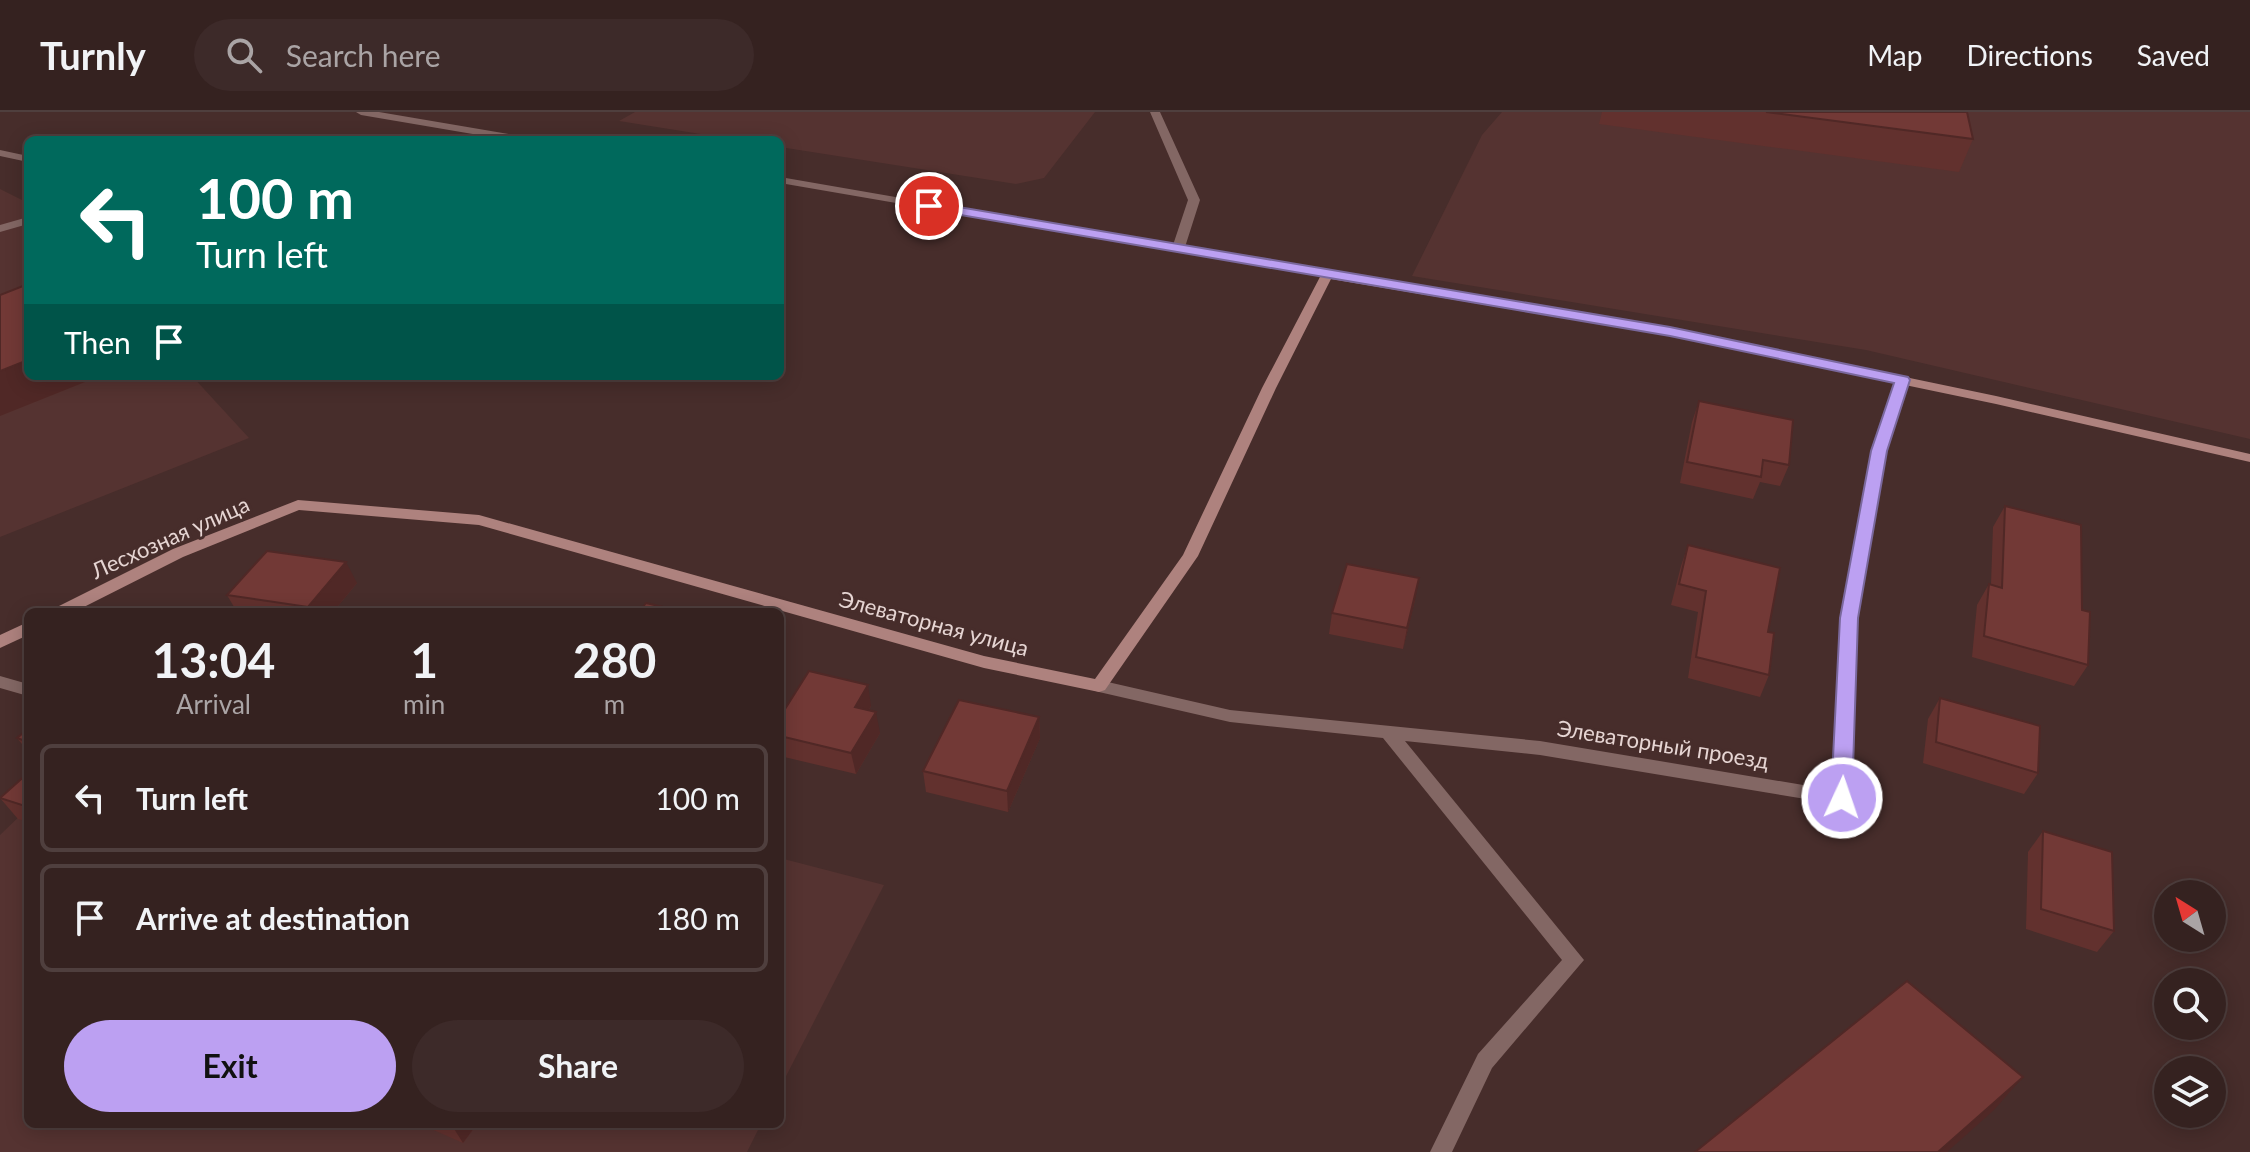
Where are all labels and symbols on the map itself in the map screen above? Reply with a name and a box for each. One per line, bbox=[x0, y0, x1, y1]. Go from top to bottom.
pin bbox=[895, 172, 963, 240]
street label: Лесхозная улица bbox=[86, 490, 253, 584]
street label: Элеваторная улица bbox=[836, 585, 1032, 661]
street label: Элеваторный проезд bbox=[1555, 714, 1771, 774]
position arrow bbox=[1800, 756, 1884, 840]
north arrow bbox=[2154, 880, 2226, 952]

